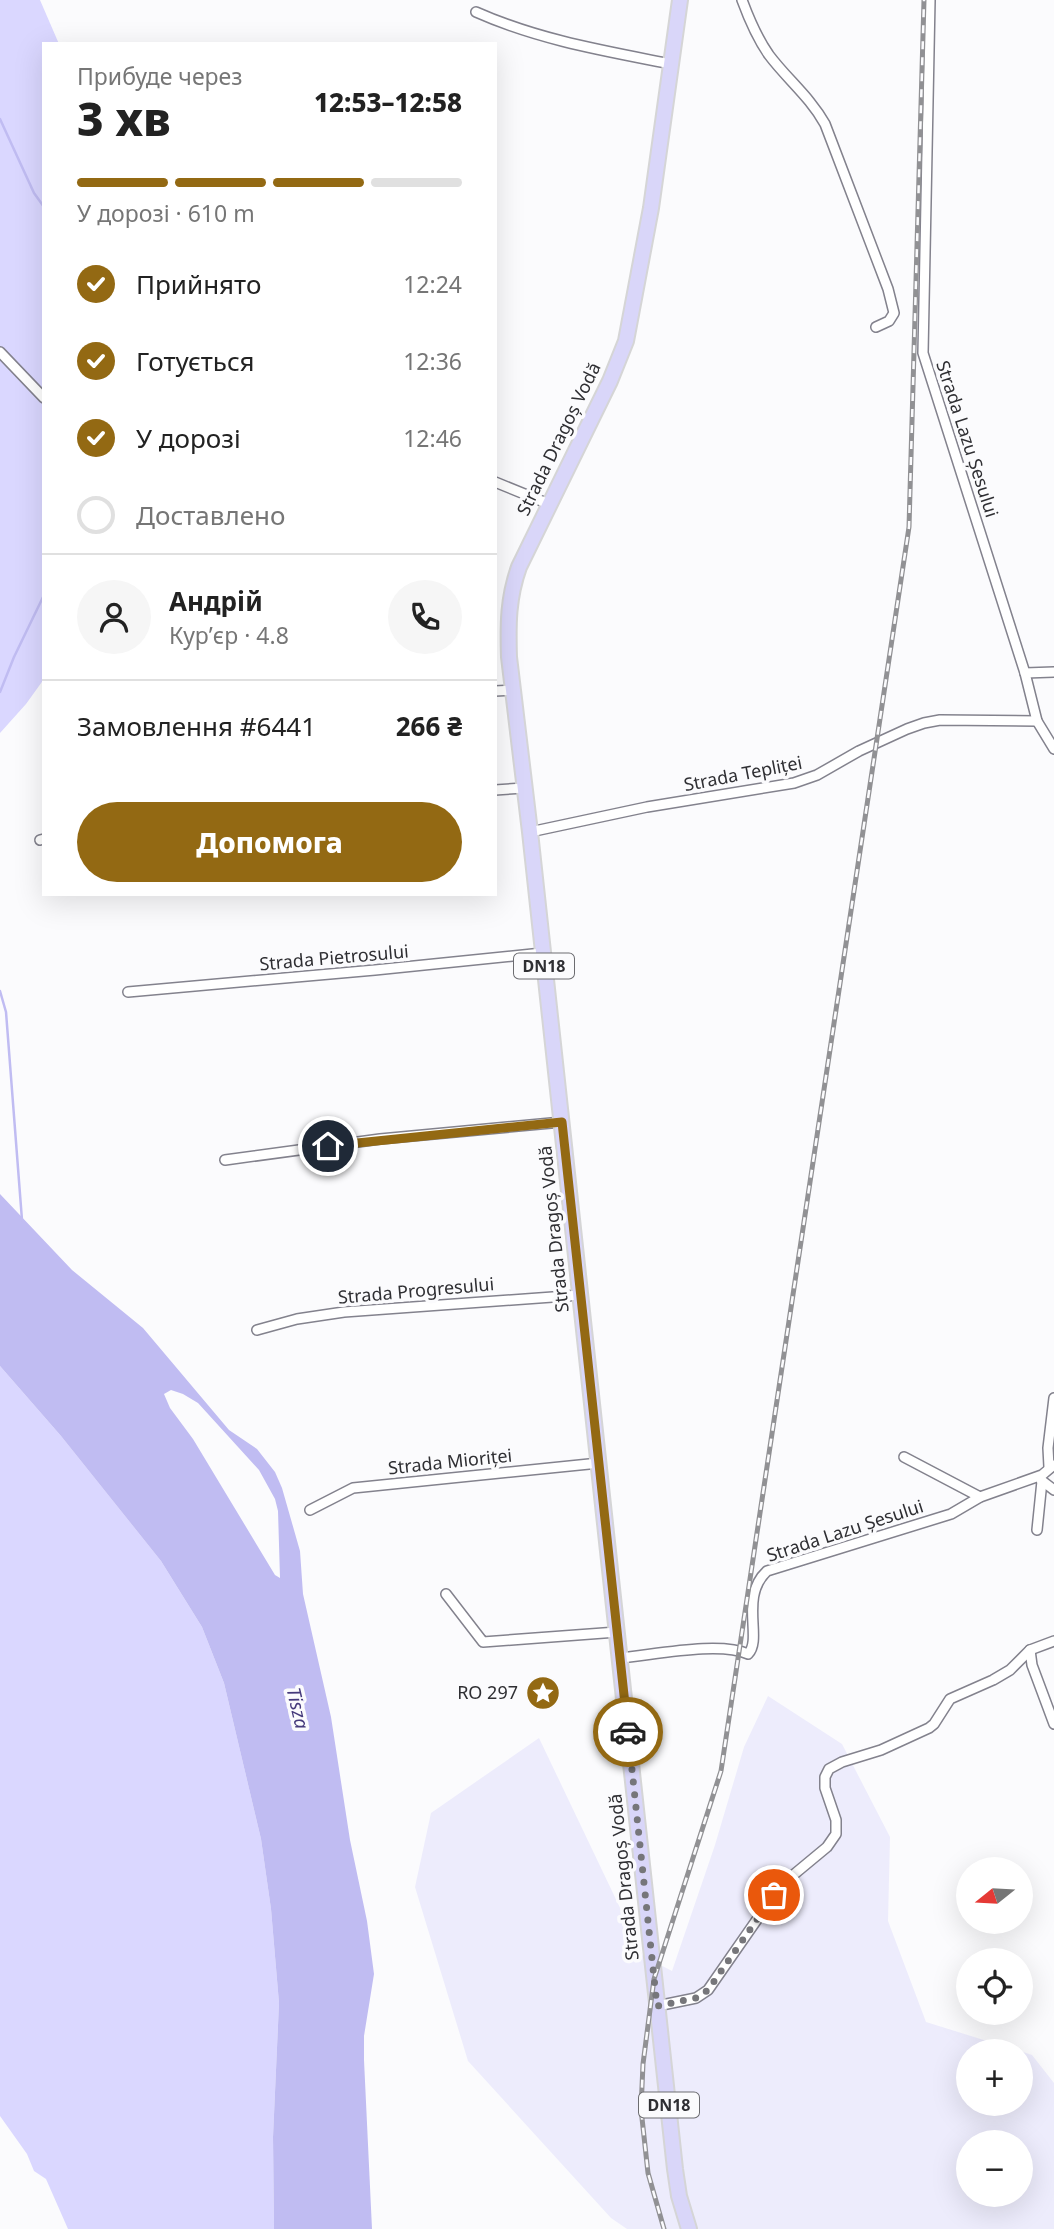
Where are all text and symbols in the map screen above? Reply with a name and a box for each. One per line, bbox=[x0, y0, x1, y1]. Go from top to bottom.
text: Прибуде через bbox=[77, 60, 242, 92]
text: 12:53–12:58 bbox=[314, 84, 462, 120]
text: 3 хв bbox=[77, 87, 171, 149]
text: У дорозі · 610 m bbox=[77, 197, 255, 229]
icon: check bbox=[77, 265, 115, 303]
text: Прийнято bbox=[136, 266, 261, 302]
text: 12:24 bbox=[403, 268, 462, 300]
icon: check bbox=[77, 342, 115, 380]
text: Готується bbox=[136, 343, 255, 379]
text: 12:36 bbox=[403, 345, 462, 377]
street label: Strada Lazu Șesului bbox=[931, 357, 1005, 520]
street label: Strada Dragoș Vodă bbox=[511, 358, 606, 519]
icon: check bbox=[77, 419, 115, 457]
text: У дорозі bbox=[136, 420, 241, 456]
text: 12:46 bbox=[403, 422, 462, 454]
text: Доставлено bbox=[136, 497, 285, 533]
button: person bbox=[77, 580, 151, 654]
button: phone bbox=[388, 580, 462, 654]
text: Андрій bbox=[169, 583, 263, 619]
text: Кур’єр · 4.8 bbox=[169, 619, 289, 651]
text: Замовлення #6441 bbox=[77, 708, 316, 744]
text: 266 ₴ bbox=[396, 708, 462, 744]
street label: Strada Tepliței bbox=[682, 750, 804, 796]
button: Допомога bbox=[77, 802, 462, 882]
street label: Strada Pietrosului bbox=[258, 939, 410, 975]
road number: DN18 bbox=[514, 954, 574, 978]
pin bbox=[298, 1116, 358, 1176]
icon: home bbox=[309, 1127, 347, 1165]
street label: Strada Dragoș Vodă bbox=[532, 1145, 574, 1314]
street label: Strada Progresului bbox=[337, 1271, 495, 1309]
street label: Strada Mioriței bbox=[387, 1443, 513, 1479]
street label: Strada Lazu Șesului bbox=[763, 1493, 926, 1567]
place icon: RO 297 bbox=[524, 1674, 562, 1712]
place label: RO 297 bbox=[457, 1680, 518, 1704]
water label: Tisza bbox=[281, 1685, 315, 1732]
courier bbox=[593, 1697, 663, 1767]
icon: car bbox=[609, 1713, 647, 1751]
street label: Strada Dragoș Vodă bbox=[602, 1793, 644, 1962]
north arrow bbox=[956, 1857, 1032, 1934]
map controls bbox=[956, 1857, 1033, 2207]
pin bbox=[744, 1865, 804, 1925]
icon: bag bbox=[755, 1876, 793, 1914]
button: locate bbox=[956, 1948, 1033, 2025]
button: + bbox=[956, 2039, 1033, 2116]
road number: DN18 bbox=[639, 2092, 699, 2118]
button: − bbox=[956, 2130, 1033, 2207]

